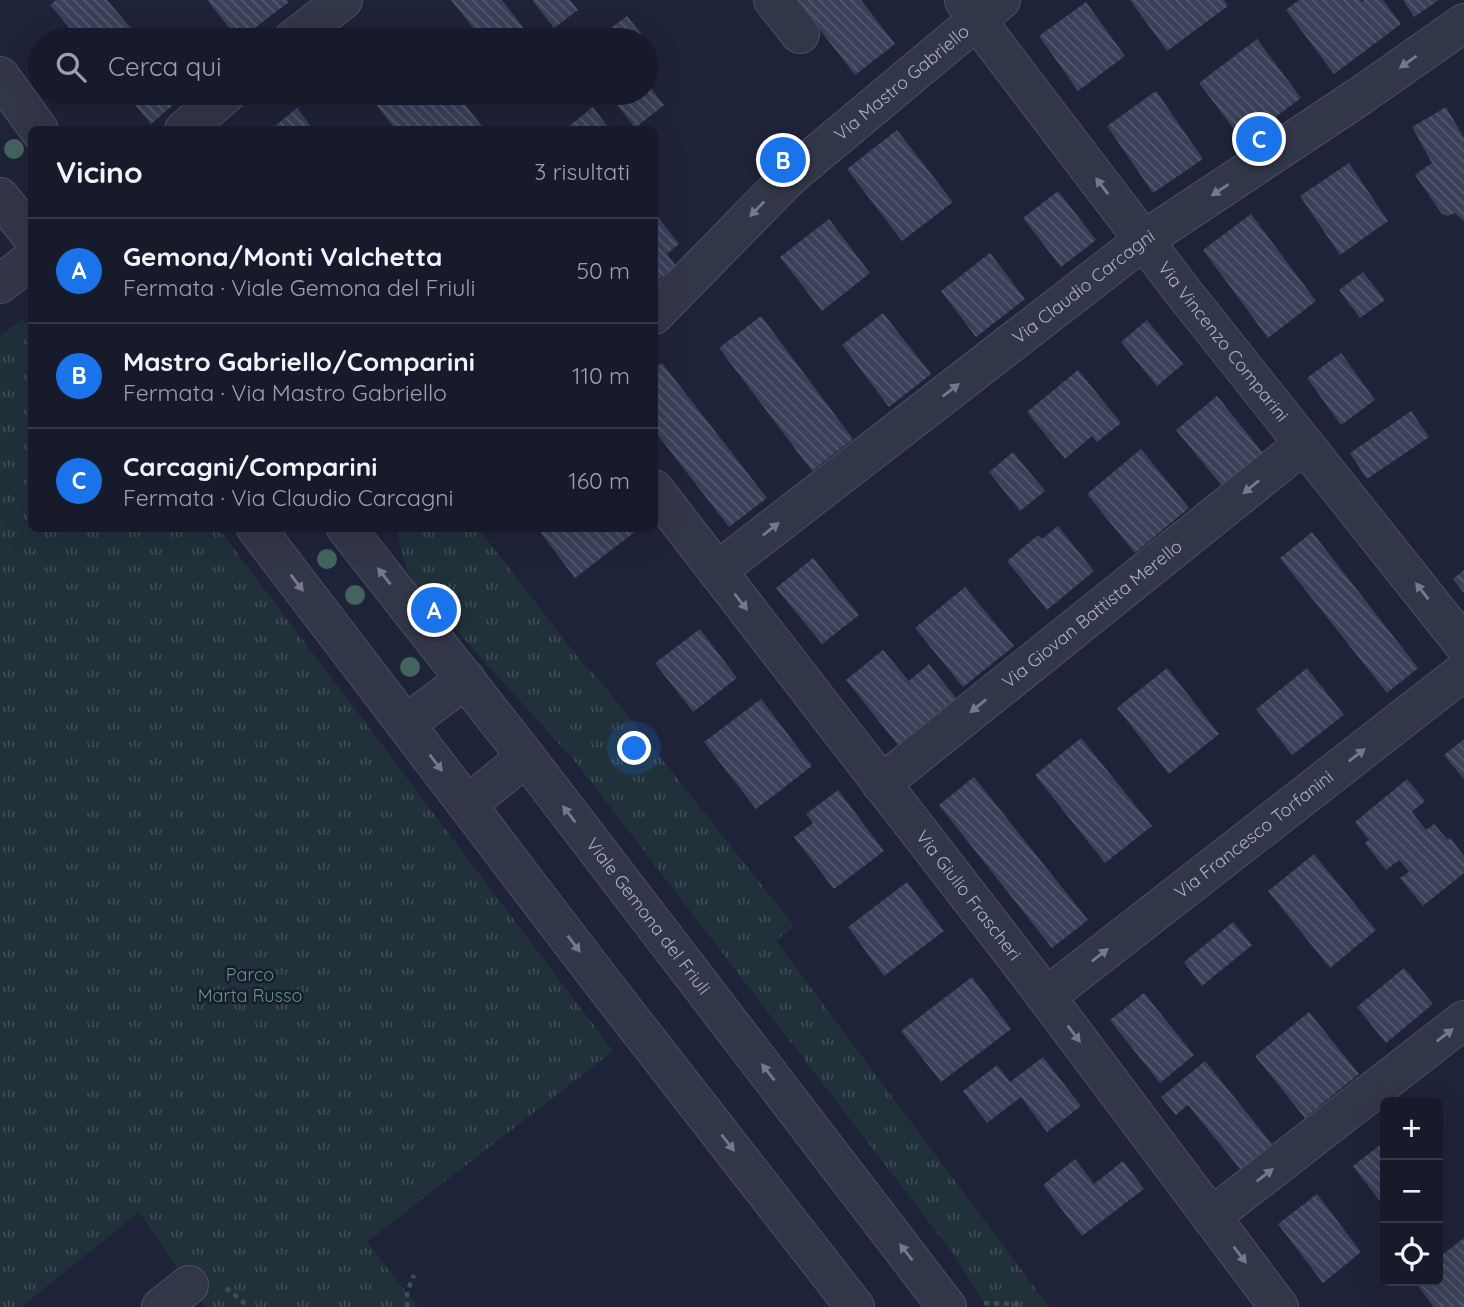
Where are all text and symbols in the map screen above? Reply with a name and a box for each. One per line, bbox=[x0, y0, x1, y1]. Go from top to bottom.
street label: Via Mastro Gabriello bbox=[829, 19, 974, 145]
search box bbox=[28, 28, 658, 105]
icon: search bbox=[52, 48, 90, 86]
text: Cerca qui bbox=[108, 50, 222, 83]
one-way arrow bbox=[1399, 55, 1417, 69]
pin: C bbox=[1236, 113, 1282, 165]
pin: B bbox=[760, 134, 806, 186]
text: Vicino bbox=[56, 153, 143, 191]
text: 3 risultati bbox=[534, 157, 630, 186]
one-way arrow bbox=[1096, 177, 1110, 195]
one-way arrow bbox=[1210, 183, 1229, 196]
one-way arrow bbox=[749, 200, 766, 217]
street label: Via Claudio Carcagni bbox=[1008, 224, 1159, 349]
text: Gemona/Monti Valchetta bbox=[123, 240, 442, 273]
text: A bbox=[72, 256, 86, 285]
text: 50 m bbox=[577, 256, 630, 285]
street label: Via Vincenzo Comparini bbox=[1153, 257, 1294, 426]
text: Fermata · Viale Gemona del Friuli bbox=[123, 273, 475, 302]
text: Mastro Gabriello/Comparini bbox=[123, 345, 475, 378]
text: B bbox=[71, 361, 87, 390]
text: 110 m bbox=[572, 361, 630, 390]
text: Fermata · Via Mastro Gabriello bbox=[123, 378, 447, 407]
one-way arrow bbox=[941, 382, 959, 397]
text: Carcagni/Comparini bbox=[123, 450, 377, 483]
text: C bbox=[72, 466, 86, 495]
text: 160 m bbox=[568, 466, 630, 495]
one-way arrow bbox=[1242, 479, 1260, 494]
text: Fermata · Via Claudio Carcagni bbox=[123, 483, 454, 512]
one-way arrow bbox=[761, 521, 779, 536]
street label: Via Giovan Battista Merello bbox=[997, 535, 1187, 693]
one-way arrow bbox=[377, 568, 392, 586]
one-way arrow bbox=[290, 573, 305, 591]
one-way arrow bbox=[1414, 583, 1429, 601]
pin: A bbox=[411, 584, 457, 636]
one-way arrow bbox=[733, 593, 747, 611]
one-way arrow bbox=[970, 698, 987, 713]
your location bbox=[617, 731, 651, 765]
one-way arrow bbox=[1348, 748, 1366, 762]
one-way arrow bbox=[428, 754, 443, 772]
street label: Via Francesco Torfanini bbox=[1170, 765, 1338, 903]
one-way arrow bbox=[562, 805, 577, 823]
street label: Via Giulio Frascheri bbox=[911, 825, 1026, 965]
street label: Viale Gemona del Friuli bbox=[581, 833, 716, 999]
one-way arrow bbox=[566, 935, 581, 953]
one-way arrow bbox=[1091, 948, 1109, 962]
park label: Parco Marta Russo bbox=[198, 963, 302, 1007]
one-way arrow bbox=[1067, 1025, 1081, 1043]
one-way arrow bbox=[1435, 1028, 1453, 1043]
one-way arrow bbox=[761, 1063, 775, 1081]
map controls bbox=[1380, 1097, 1443, 1286]
button: + bbox=[1380, 1097, 1443, 1160]
one-way arrow bbox=[721, 1134, 736, 1152]
button: − bbox=[1380, 1160, 1443, 1223]
one-way arrow bbox=[1256, 1168, 1274, 1182]
button: locate bbox=[1380, 1223, 1443, 1286]
one-way arrow bbox=[900, 1243, 914, 1261]
one-way arrow bbox=[1233, 1246, 1247, 1264]

